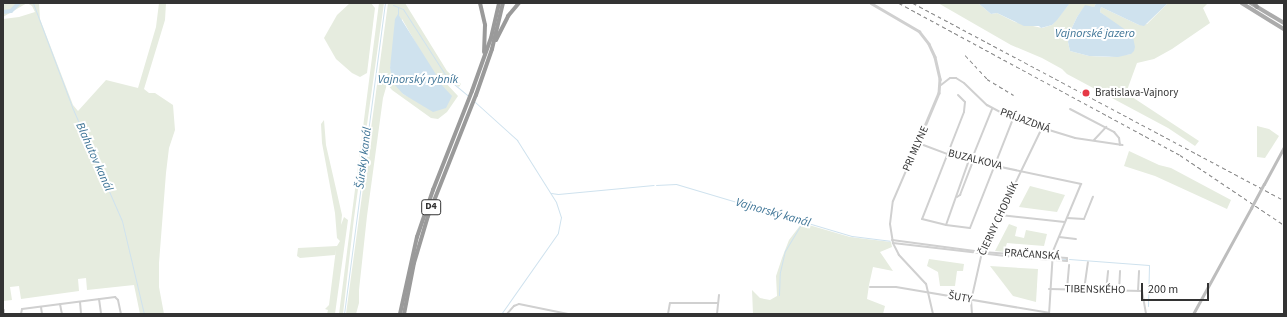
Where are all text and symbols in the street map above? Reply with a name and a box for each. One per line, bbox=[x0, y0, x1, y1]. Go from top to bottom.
water label: Vajnorské jazero bbox=[1055, 27, 1135, 41]
water label: Vajnorský rybník bbox=[378, 73, 458, 87]
place label: Bratislava-Vajnory bbox=[1095, 86, 1178, 100]
marker: Bratislava-Vajnory bbox=[1080, 87, 1092, 99]
street label: PRÍJAZDNÁ bbox=[998, 106, 1052, 136]
water label: Blahutov kanál bbox=[72, 120, 116, 194]
street label: PRI MLYNE bbox=[900, 124, 932, 174]
water label: Šúrsky kanál bbox=[353, 126, 375, 190]
street label: BUZALKOVA bbox=[946, 147, 1004, 173]
street label: ČIERNY CHODNÍK bbox=[976, 180, 1022, 258]
water label: Vajnorský kanál bbox=[734, 195, 812, 231]
road number: D4 bbox=[421, 199, 441, 215]
street label: PRAČANSKÁ bbox=[1004, 246, 1060, 264]
scale bar bbox=[1143, 275, 1211, 301]
text: 200 m bbox=[1148, 281, 1178, 298]
street label: TIBENSKÉHO bbox=[1065, 283, 1125, 297]
street label: ŠUTY bbox=[947, 289, 973, 307]

